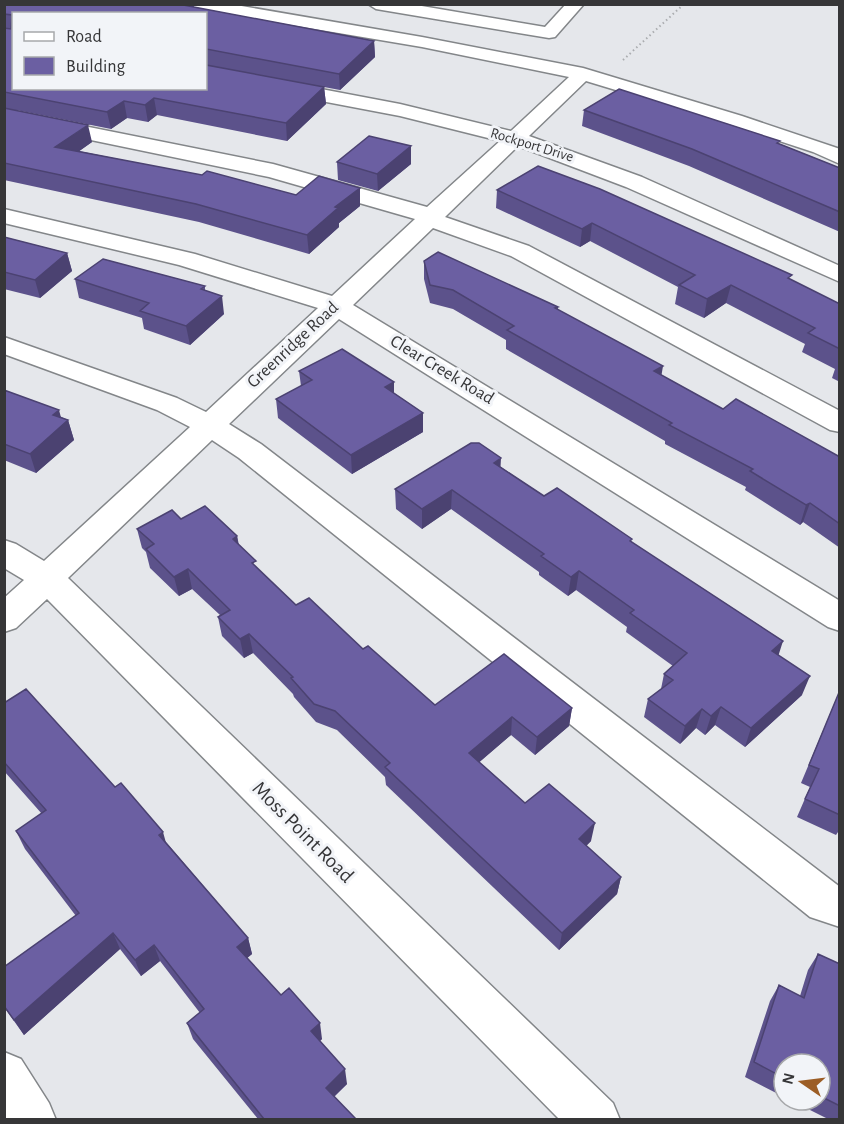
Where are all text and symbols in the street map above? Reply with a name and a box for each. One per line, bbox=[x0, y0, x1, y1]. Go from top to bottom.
legend bbox=[12, 12, 207, 90]
text: Road bbox=[66, 28, 102, 46]
text: Building bbox=[66, 58, 126, 76]
street label: Rockport Drive bbox=[489, 125, 575, 165]
street label: Greenridge Road bbox=[244, 298, 342, 392]
street label: Clear Creek Road bbox=[387, 332, 497, 408]
street label: Moss Point Road bbox=[248, 777, 358, 887]
north arrow bbox=[772, 1052, 832, 1112]
text: N bbox=[779, 1071, 798, 1086]

